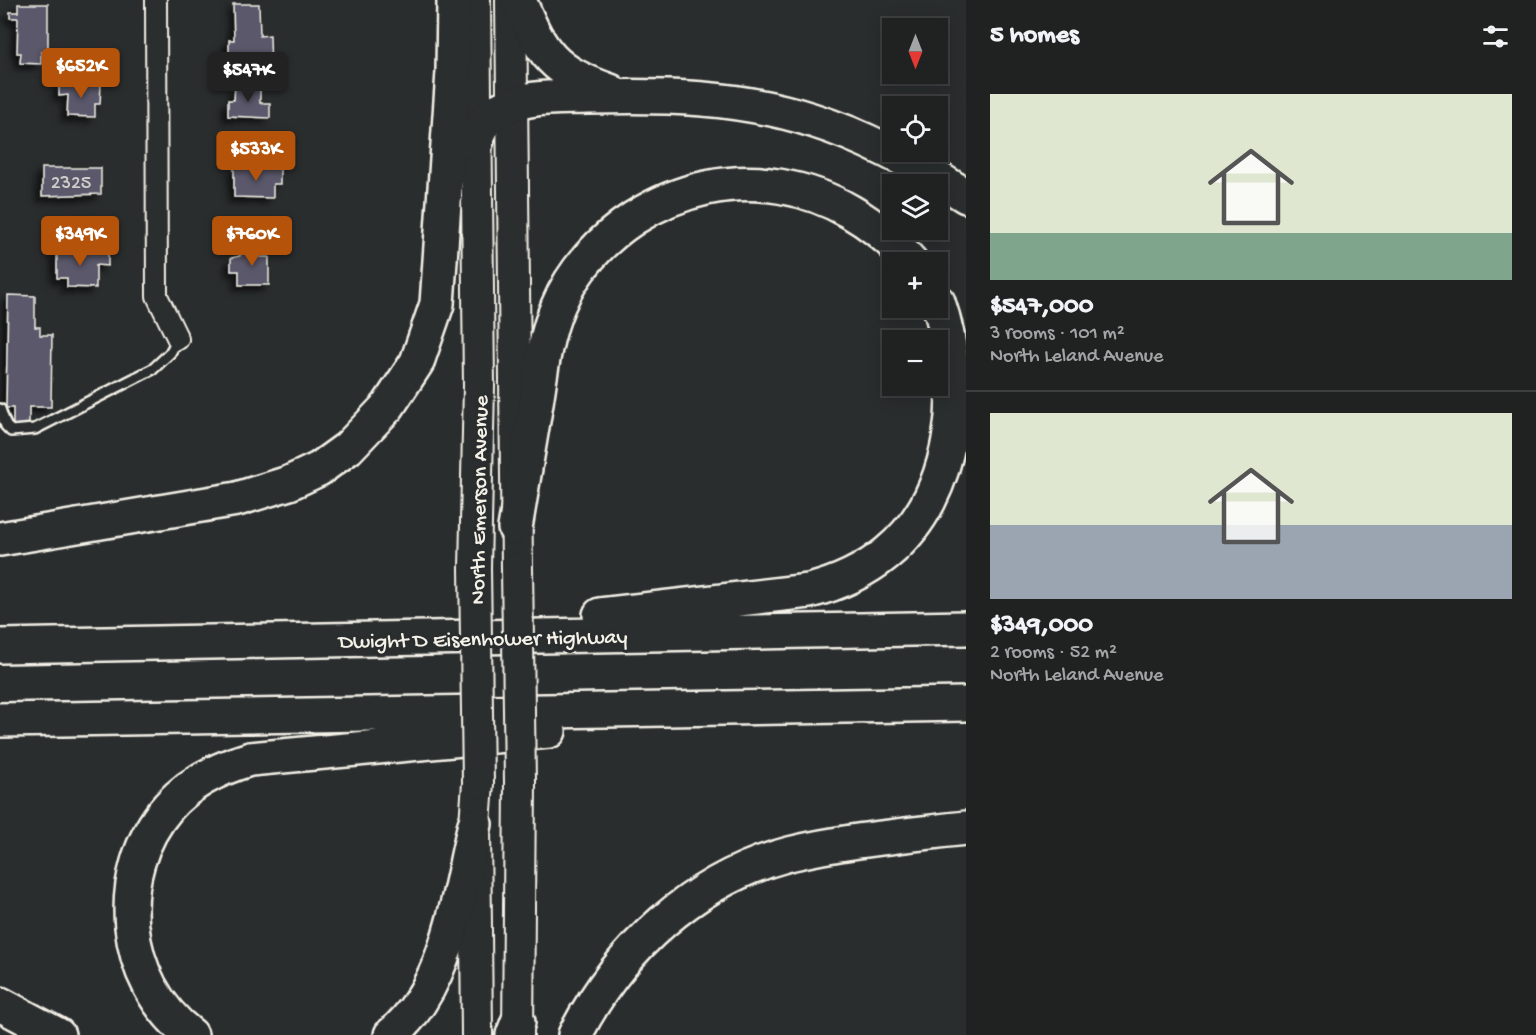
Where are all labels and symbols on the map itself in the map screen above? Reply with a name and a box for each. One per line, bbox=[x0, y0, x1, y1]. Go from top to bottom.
north arrow bbox=[882, 18, 948, 84]
pin: $652K bbox=[39, 48, 123, 99]
pin: $547K bbox=[206, 52, 290, 103]
pin: $533K bbox=[214, 131, 298, 182]
house number: 2325 bbox=[51, 173, 91, 196]
pin: $349K bbox=[38, 216, 122, 267]
pin: $760K bbox=[210, 216, 294, 267]
street label: North Emerson Avenue bbox=[466, 395, 496, 605]
street label: Dwight D Eisenhower Highway bbox=[336, 625, 628, 657]

